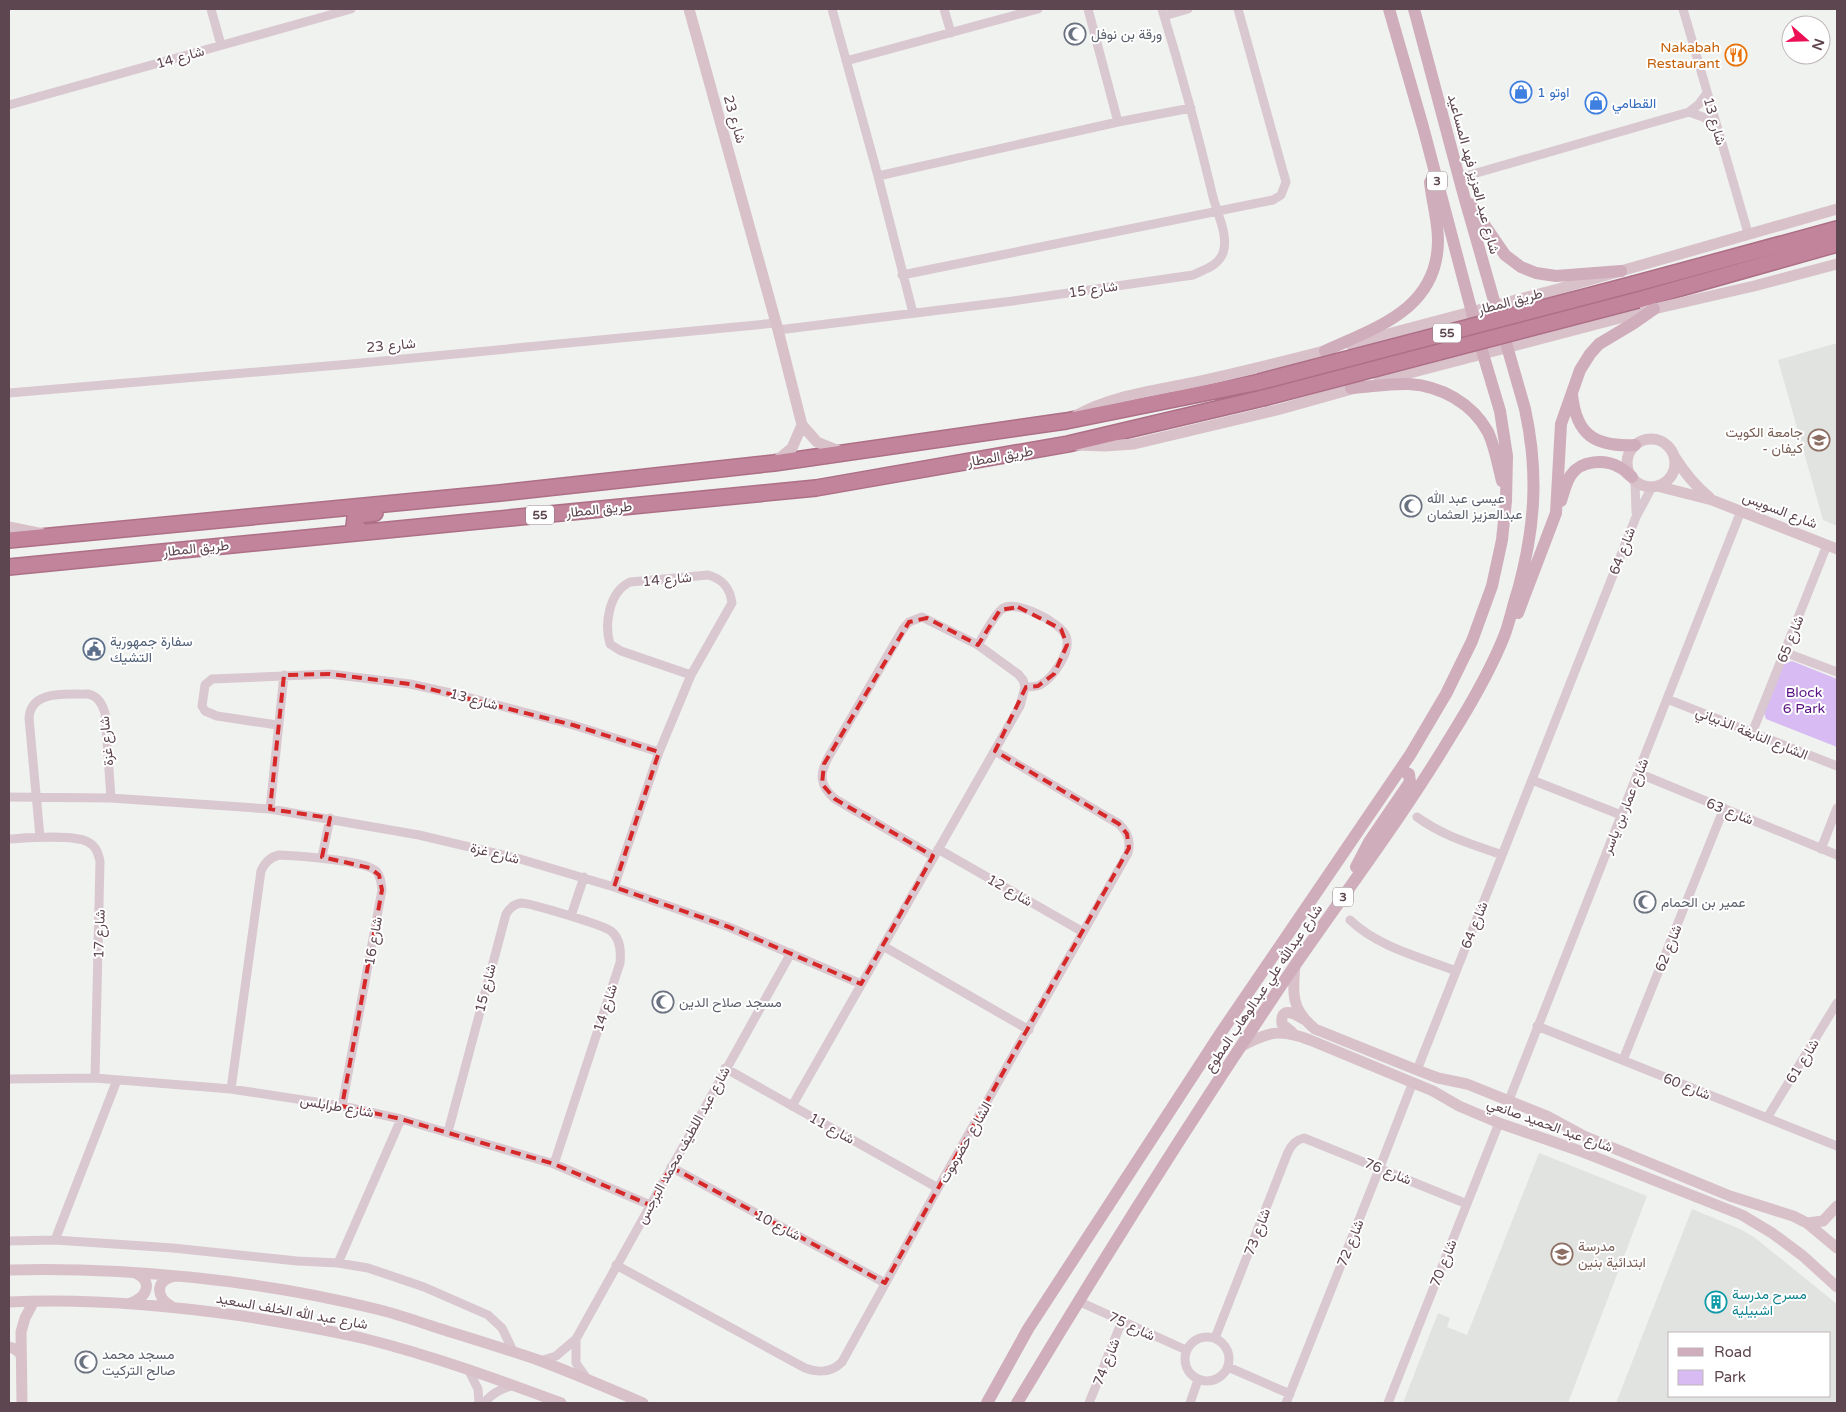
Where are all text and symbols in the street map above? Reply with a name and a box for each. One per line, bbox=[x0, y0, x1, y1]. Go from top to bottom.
north arrow bbox=[1781, 15, 1831, 65]
mosque icon: ورقة بن نوفل bbox=[1063, 22, 1087, 46]
place label: ورقة بن نوفل bbox=[1091, 26, 1162, 43]
text: N bbox=[1808, 36, 1828, 52]
place label: Nakabah Restaurant bbox=[1647, 39, 1721, 72]
street label: شارع 14 bbox=[154, 43, 207, 74]
restaurant icon: Nakabah Restaurant bbox=[1724, 43, 1748, 67]
shop icon: اوتو 1 bbox=[1509, 80, 1533, 104]
place label: اوتو 1 bbox=[1537, 84, 1569, 101]
shop icon: القطامي bbox=[1584, 91, 1608, 115]
street label: شارع عبد العزيز فهد المساعيد bbox=[1442, 92, 1503, 256]
street label: شارع 23 bbox=[718, 93, 749, 146]
place label: القطامي bbox=[1612, 95, 1656, 115]
street label: شارع 13 bbox=[1698, 95, 1729, 148]
road number: 3 bbox=[1427, 172, 1447, 190]
street label: شارع 15 bbox=[1067, 278, 1119, 303]
street label: طريق المطار bbox=[1475, 285, 1544, 319]
road number: 55 bbox=[1433, 323, 1461, 342]
street label: شارع 23 bbox=[366, 335, 417, 358]
place label: جامعة الكويت - كيفان bbox=[1726, 424, 1803, 457]
school or university icon: جامعة الكويت - كيفان bbox=[1807, 428, 1831, 452]
street label: طريق المطار bbox=[965, 442, 1034, 471]
street label: شارع السويس bbox=[1739, 488, 1820, 534]
place label: عيسى عبد الله عبدالعزيز العثمان bbox=[1427, 490, 1523, 523]
mosque icon: عيسى عبد الله عبدالعزيز العثمان bbox=[1399, 494, 1423, 518]
street label: طريق المطار bbox=[564, 498, 633, 522]
road number: 55 bbox=[526, 506, 554, 524]
street label: شارع 64 bbox=[1606, 525, 1641, 578]
street label: طريق المطار bbox=[161, 537, 230, 561]
street label: شارع 14 bbox=[642, 569, 693, 592]
street label: شارع 65 bbox=[1773, 613, 1809, 666]
place label: سفارة جمهورية التشيك bbox=[110, 633, 193, 666]
public building icon: سفارة جمهورية التشيك bbox=[82, 637, 106, 661]
park label: Block 6 Park bbox=[1783, 684, 1826, 717]
street label: شارع 13 bbox=[447, 685, 500, 716]
street label: الشارع النابغة الذبياني bbox=[1692, 703, 1810, 766]
street label: شارع غزة bbox=[96, 715, 119, 767]
street label: شارع عمار بن ياسر bbox=[1598, 756, 1654, 858]
street label: شارع 63 bbox=[1703, 794, 1756, 830]
street label: شارع غزة bbox=[468, 839, 521, 870]
street label: شارع 12 bbox=[983, 871, 1035, 912]
road number: 3 bbox=[1333, 888, 1353, 906]
mosque icon: عمير بن الحمام bbox=[1633, 890, 1657, 914]
place label: عمير بن الحمام bbox=[1661, 894, 1746, 911]
street label: شارع 64 bbox=[1457, 899, 1493, 952]
street label: شارع عبدالله علي عبدالوهاب المطوع bbox=[1201, 901, 1329, 1077]
street label: شارع 17 bbox=[90, 909, 111, 959]
street label: شارع 16 bbox=[361, 915, 388, 967]
street label: شارع 62 bbox=[1651, 922, 1687, 975]
street label: شارع 15 bbox=[471, 962, 502, 1015]
street label: شارع 14 bbox=[590, 982, 623, 1035]
mosque icon: مسجد صلاح الدين bbox=[651, 990, 675, 1014]
place label: مسجد صلاح الدين bbox=[679, 994, 782, 1013]
street label: شارع 61 bbox=[1782, 1036, 1824, 1088]
street label: شارع عبد اللطيف محمد البرجس bbox=[633, 1064, 736, 1228]
street label: شارع 60 bbox=[1660, 1069, 1713, 1105]
street label: شارع طرابلس bbox=[298, 1092, 375, 1123]
street label: شارع عبد الحميد صانعي bbox=[1484, 1095, 1615, 1159]
street label: الشارع حضرموت bbox=[935, 1098, 997, 1187]
street label: شارع 11 bbox=[805, 1109, 857, 1150]
street label: شارع 76 bbox=[1361, 1154, 1414, 1190]
street label: شارع 10 bbox=[751, 1206, 804, 1246]
street label: شارع 73 bbox=[1241, 1206, 1276, 1259]
street label: شارع 72 bbox=[1333, 1217, 1369, 1270]
street label: شارع 70 bbox=[1426, 1237, 1462, 1290]
place label: مدرسة ابتدائية بنين bbox=[1578, 1238, 1646, 1271]
school or university icon: مدرسة ابتدائية بنين bbox=[1550, 1242, 1574, 1266]
place label: مسرح مدرسة اشبيلية bbox=[1732, 1286, 1807, 1319]
street label: شارع عبد الله الخلف السعيد bbox=[214, 1290, 369, 1335]
building icon: مسرح مدرسة اشبيلية bbox=[1704, 1290, 1728, 1314]
street label: شارع 75 bbox=[1105, 1308, 1158, 1346]
legend bbox=[1668, 1332, 1831, 1397]
street label: شارع 74 bbox=[1089, 1336, 1125, 1389]
text: Road bbox=[1714, 1343, 1752, 1361]
place label: مسجد محمد صالح التركيت bbox=[102, 1346, 176, 1381]
mosque icon: مسجد محمد صالح التركيت bbox=[74, 1350, 98, 1374]
text: Park bbox=[1714, 1368, 1746, 1386]

